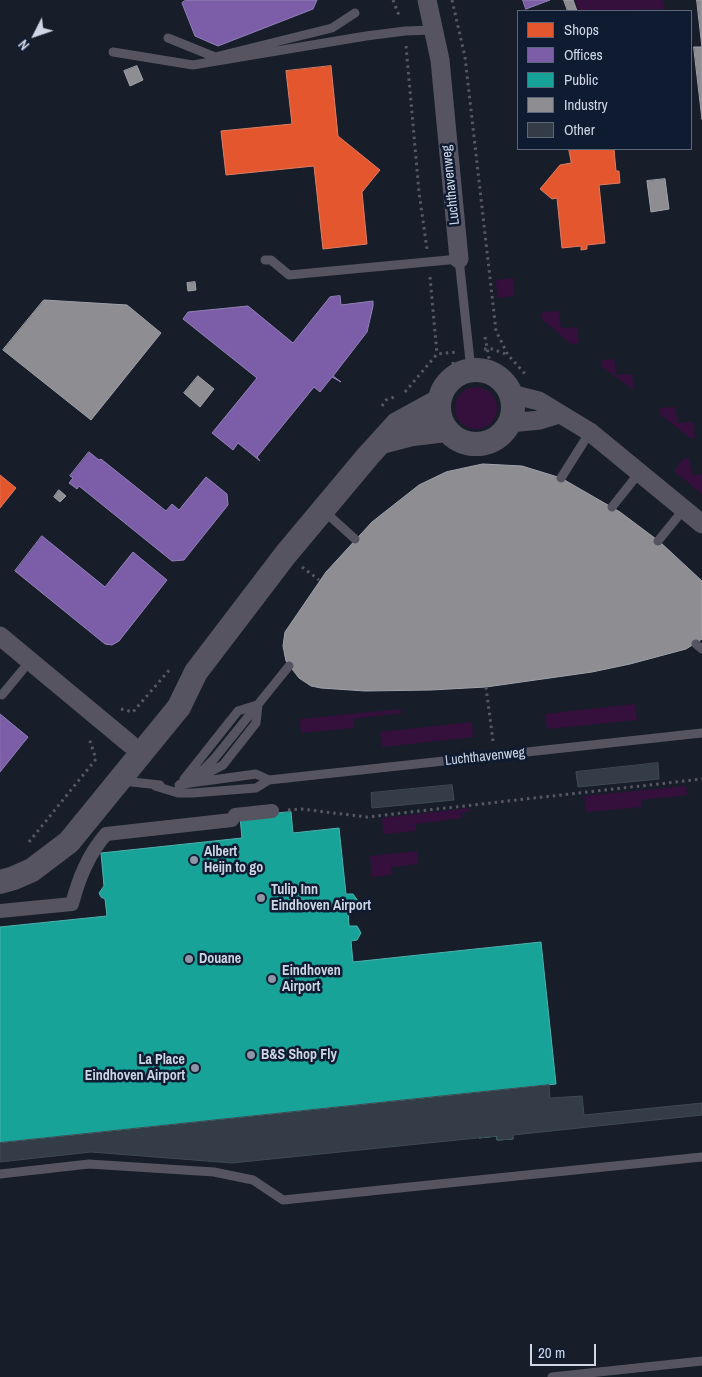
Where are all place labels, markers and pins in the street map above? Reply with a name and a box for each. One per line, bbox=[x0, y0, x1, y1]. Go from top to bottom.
place label: Albert Heijn to go bbox=[204, 844, 263, 876]
marker: Albert Heijn to go bbox=[188, 854, 200, 866]
place label: Tulip Inn Eindhoven Airport bbox=[271, 882, 371, 914]
marker: Tulip Inn Eindhoven Airport bbox=[255, 892, 267, 904]
place label: Douane bbox=[199, 951, 241, 967]
marker: Douane bbox=[183, 953, 195, 965]
place label: Eindhoven Airport bbox=[282, 963, 341, 996]
marker: Eindhoven Airport bbox=[266, 973, 278, 985]
place label: B&S Shop Fly bbox=[261, 1047, 337, 1063]
marker: B&S Shop Fly bbox=[245, 1049, 257, 1061]
place label: La Place Eindhoven Airport bbox=[85, 1052, 185, 1084]
marker: La Place Eindhoven Airport bbox=[189, 1062, 201, 1074]

